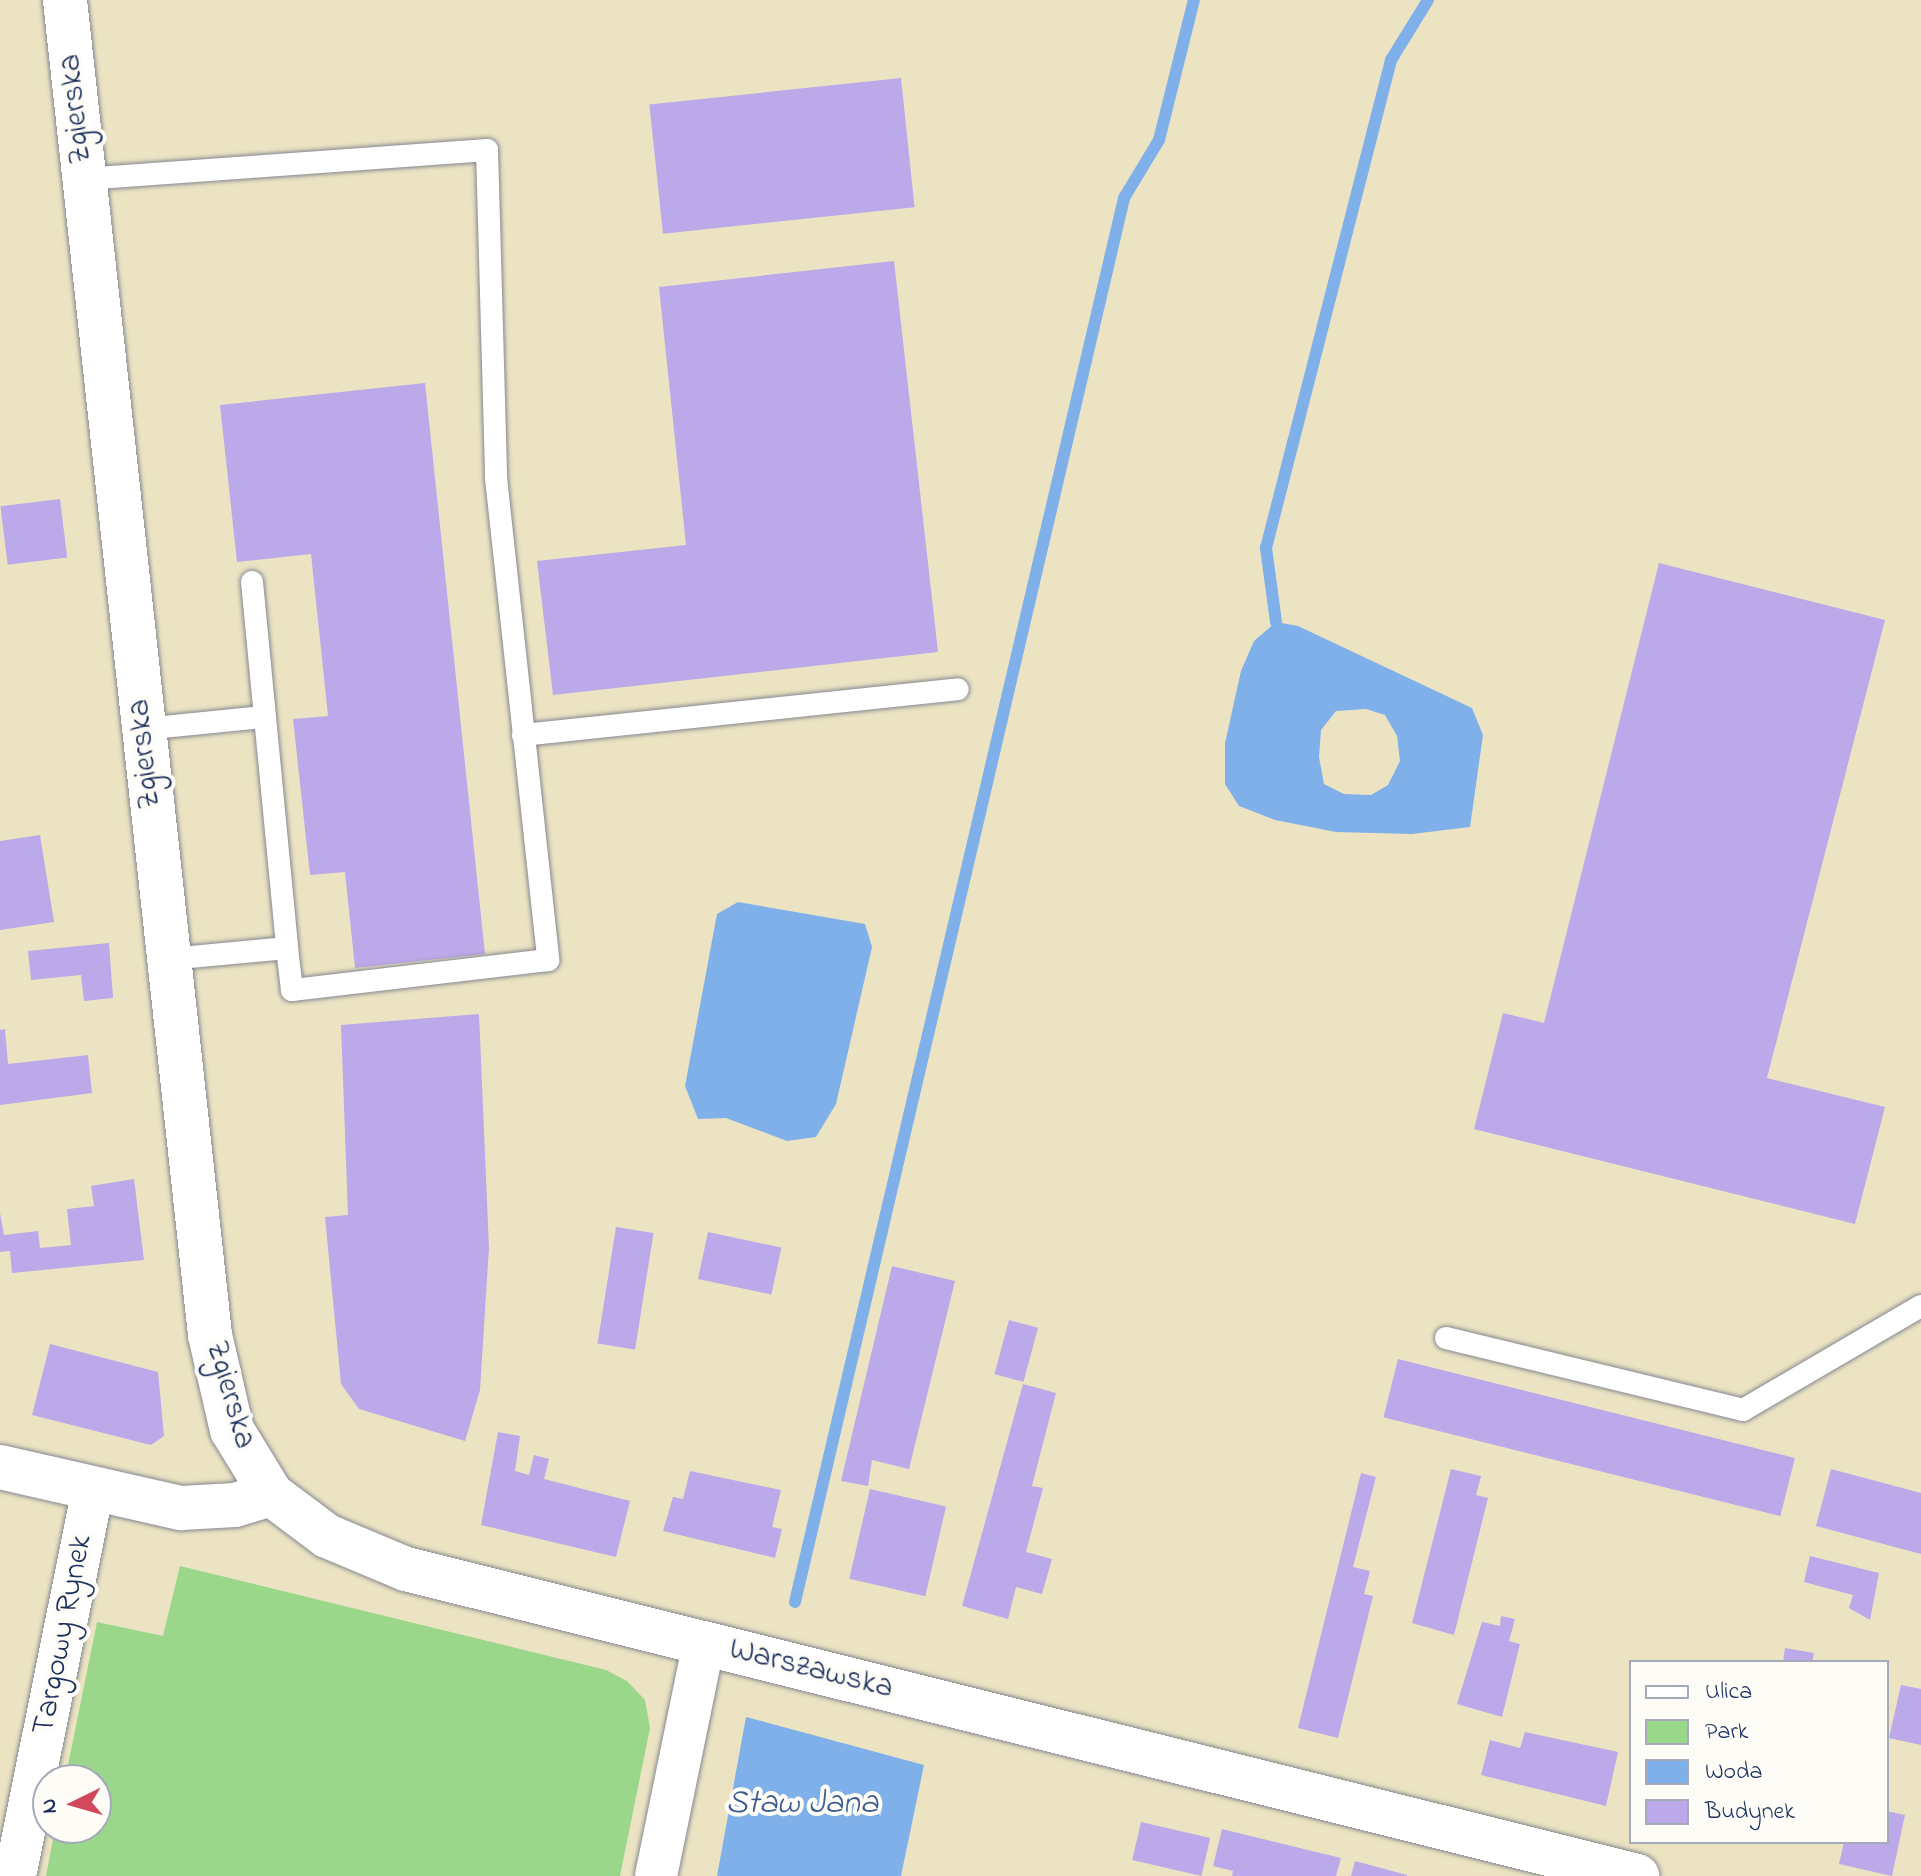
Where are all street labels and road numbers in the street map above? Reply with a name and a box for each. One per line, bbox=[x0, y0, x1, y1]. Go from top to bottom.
street label: Zgierska bbox=[52, 52, 102, 166]
street label: Zgierska bbox=[121, 697, 171, 811]
street label: Zgierska bbox=[195, 1337, 263, 1453]
street label: Targowy Rynek bbox=[26, 1532, 102, 1738]
street label: Warszawska bbox=[725, 1631, 897, 1709]

